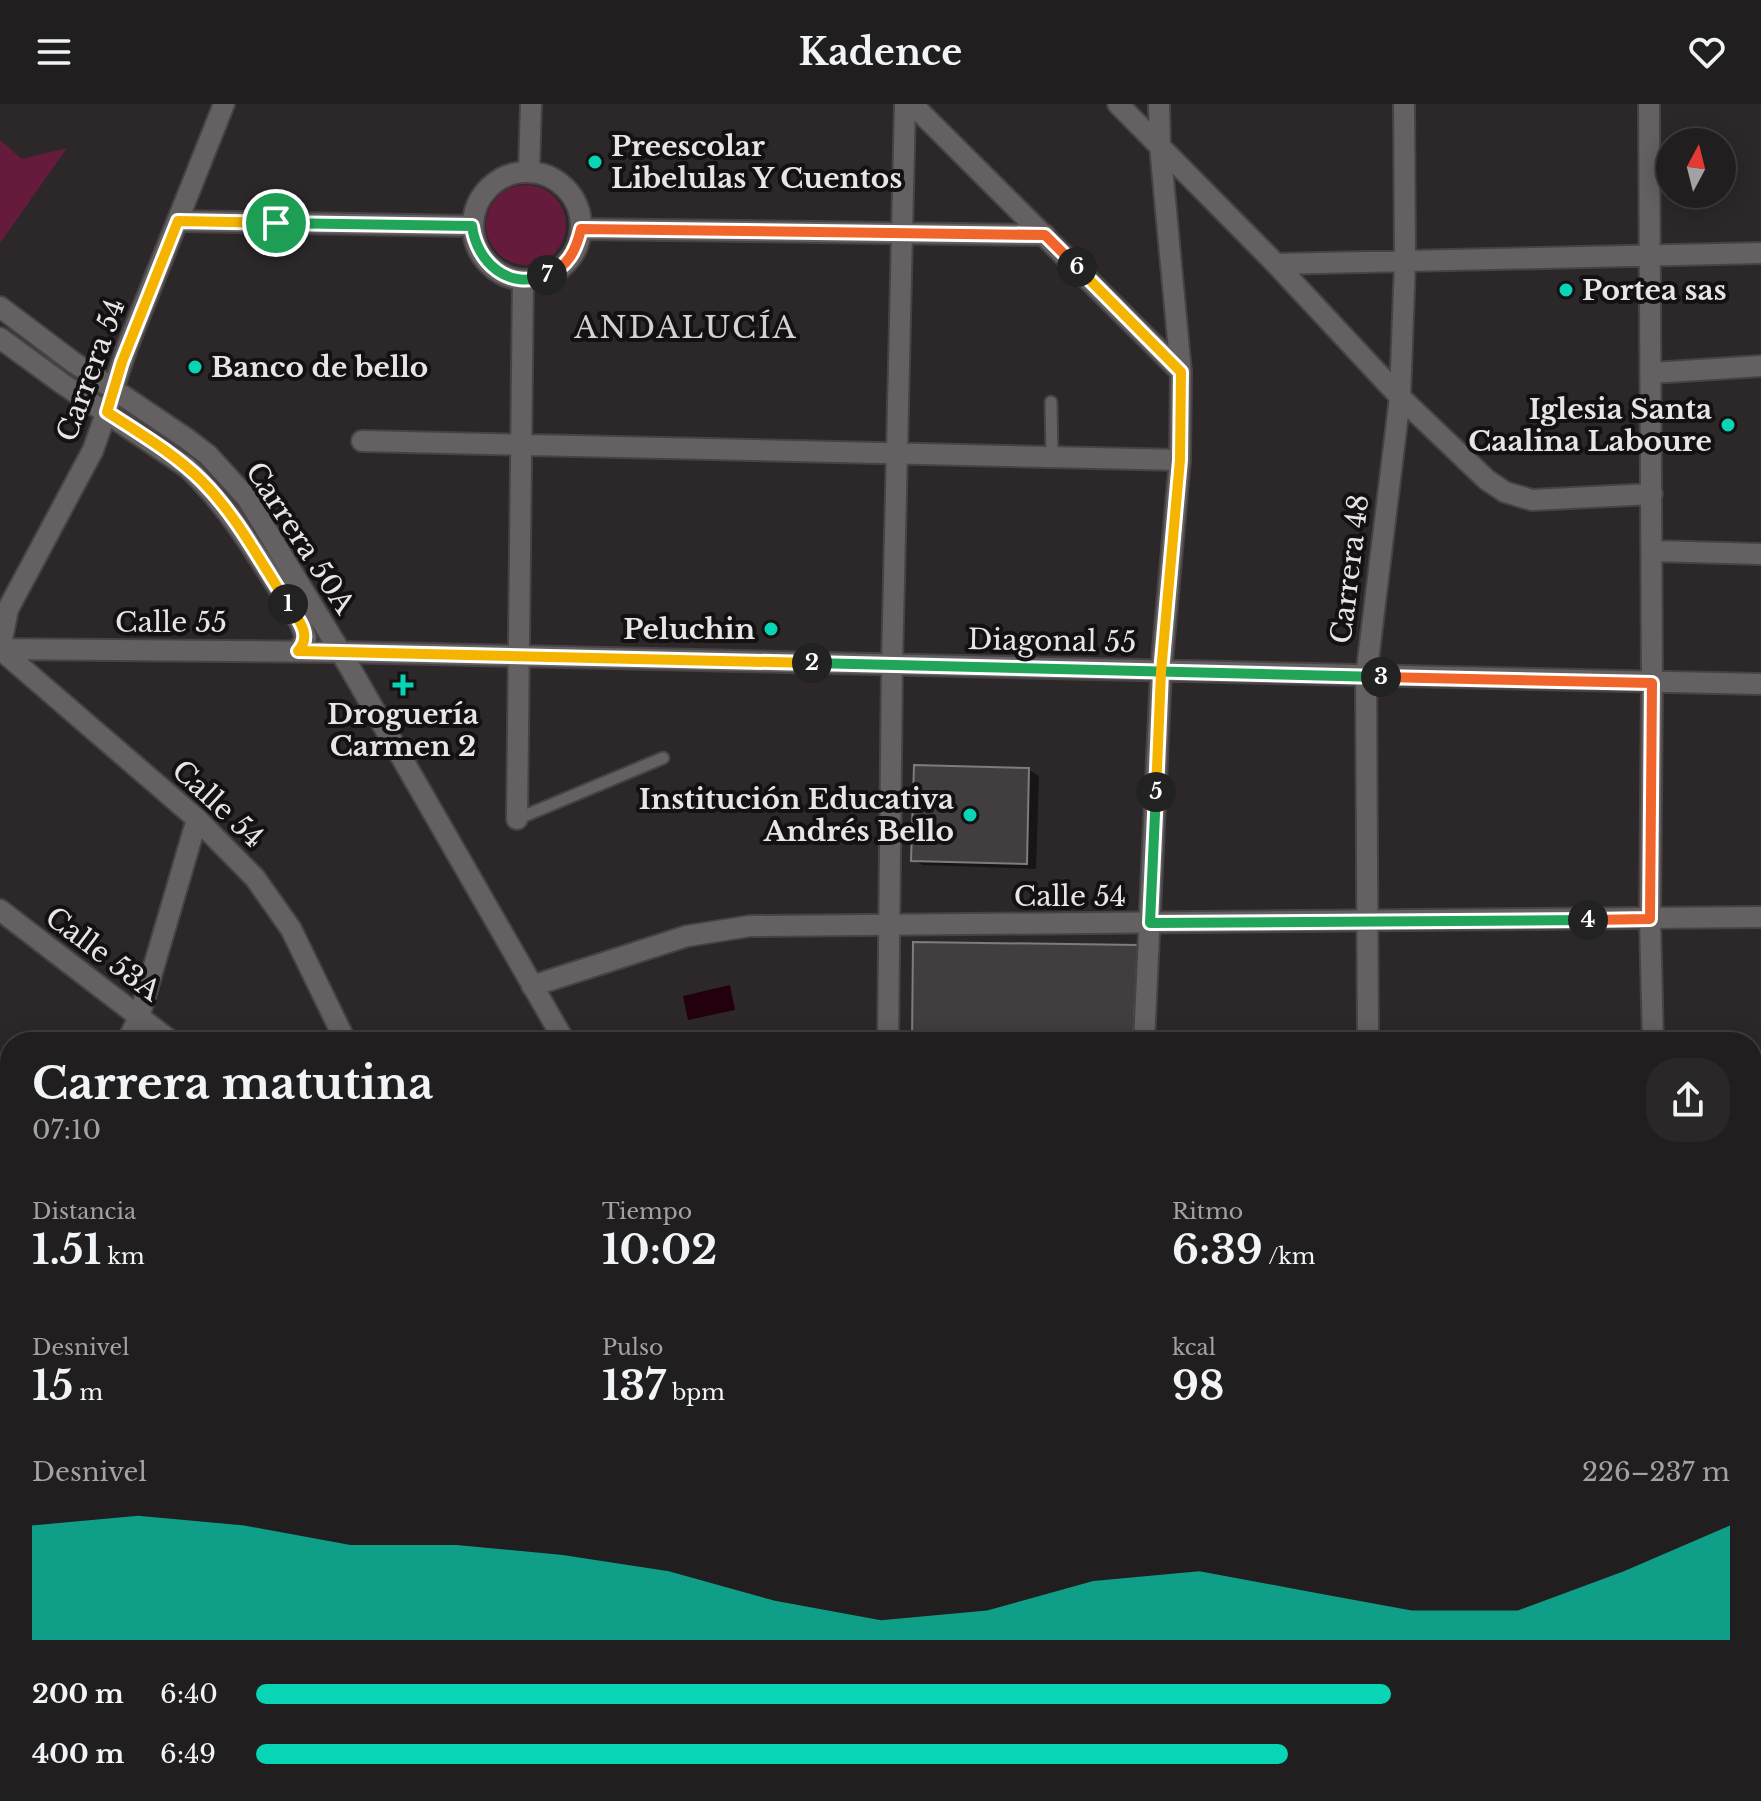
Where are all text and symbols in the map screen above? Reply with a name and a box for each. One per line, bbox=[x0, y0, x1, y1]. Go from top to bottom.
icon: menu bbox=[32, 30, 76, 74]
text: Kadence bbox=[799, 30, 962, 75]
icon: heart bbox=[1685, 30, 1729, 74]
north arrow bbox=[1656, 128, 1736, 208]
map controls bbox=[1656, 128, 1736, 208]
place label: Preescolar Libelulas Y Cuentos bbox=[611, 129, 902, 196]
marker: Preescolar Libelulas Y Cuentos bbox=[586, 153, 604, 171]
pin bbox=[242, 189, 310, 257]
icon: arrive bbox=[254, 201, 298, 245]
pin: 6 bbox=[1057, 247, 1097, 287]
text: 6 bbox=[1070, 253, 1084, 280]
pin: 7 bbox=[527, 255, 567, 295]
text: 7 bbox=[541, 261, 553, 288]
place label: Portea sas bbox=[1582, 273, 1727, 308]
marker: Portea sas bbox=[1557, 281, 1575, 299]
street label: Carrera 54 bbox=[49, 294, 133, 446]
district label: ANDALUCÍA bbox=[573, 309, 798, 346]
place label: Banco de bello bbox=[211, 350, 428, 385]
marker: Banco de bello bbox=[186, 358, 204, 376]
place label: Iglesia Santa Caalina Laboure bbox=[1468, 392, 1712, 459]
marker: Iglesia Santa Caalina Laboure bbox=[1719, 416, 1737, 434]
street label: Carrera 50A bbox=[238, 455, 362, 621]
street label: Carrera 48 bbox=[1323, 492, 1377, 646]
pin: 1 bbox=[268, 584, 308, 624]
text: 1 bbox=[283, 590, 293, 617]
street label: Calle 55 bbox=[115, 605, 227, 640]
place label: Peluchin bbox=[623, 612, 755, 647]
marker: Peluchin bbox=[762, 620, 780, 638]
street label: Diagonal 55 bbox=[967, 622, 1137, 660]
pin: 2 bbox=[792, 643, 832, 683]
text: 2 bbox=[805, 649, 819, 676]
pin: 3 bbox=[1361, 657, 1401, 697]
text: 3 bbox=[1374, 663, 1388, 690]
marker: Droguería Carmen 2 bbox=[394, 676, 412, 694]
place label: Droguería Carmen 2 bbox=[327, 697, 479, 764]
street label: Calle 54 bbox=[165, 753, 271, 855]
pin: 5 bbox=[1136, 772, 1176, 812]
text: 5 bbox=[1149, 778, 1163, 805]
place label: Institución Educativa Andrés Bello bbox=[639, 782, 954, 849]
marker: Institución Educativa Andrés Bello bbox=[961, 806, 979, 824]
street label: Calle 54 bbox=[1014, 879, 1126, 914]
street label: Calle 53A bbox=[39, 899, 168, 1009]
pin: 4 bbox=[1568, 900, 1608, 940]
text: 4 bbox=[1581, 906, 1595, 933]
text: Carrera matutina bbox=[32, 1056, 434, 1111]
button: share bbox=[1646, 1058, 1730, 1142]
text: 07:10 bbox=[32, 1114, 101, 1146]
text: Distancia bbox=[32, 1198, 136, 1225]
text: Tiempo bbox=[602, 1198, 692, 1225]
text: Ritmo bbox=[1172, 1198, 1243, 1225]
text: 1.51 bbox=[32, 1225, 101, 1275]
text: 10:02 bbox=[602, 1225, 717, 1275]
text: 6:39 bbox=[1172, 1225, 1263, 1275]
text: km bbox=[101, 1243, 145, 1270]
text: /km bbox=[1263, 1243, 1315, 1270]
text: Desnivel bbox=[32, 1334, 129, 1361]
text: Pulso bbox=[602, 1334, 663, 1361]
text: kcal bbox=[1172, 1334, 1216, 1361]
text: 15 bbox=[32, 1361, 73, 1411]
text: 137 bbox=[602, 1361, 666, 1411]
text: 98 bbox=[1172, 1361, 1224, 1411]
text: m bbox=[73, 1379, 103, 1406]
text: bpm bbox=[666, 1379, 725, 1406]
text: Desnivel bbox=[32, 1456, 147, 1488]
text: 226–237 m bbox=[1582, 1456, 1730, 1488]
text: 200 m bbox=[32, 1678, 124, 1710]
text: 6:40 bbox=[160, 1678, 218, 1710]
text: 400 m bbox=[32, 1738, 124, 1770]
text: 6:49 bbox=[160, 1738, 216, 1770]

